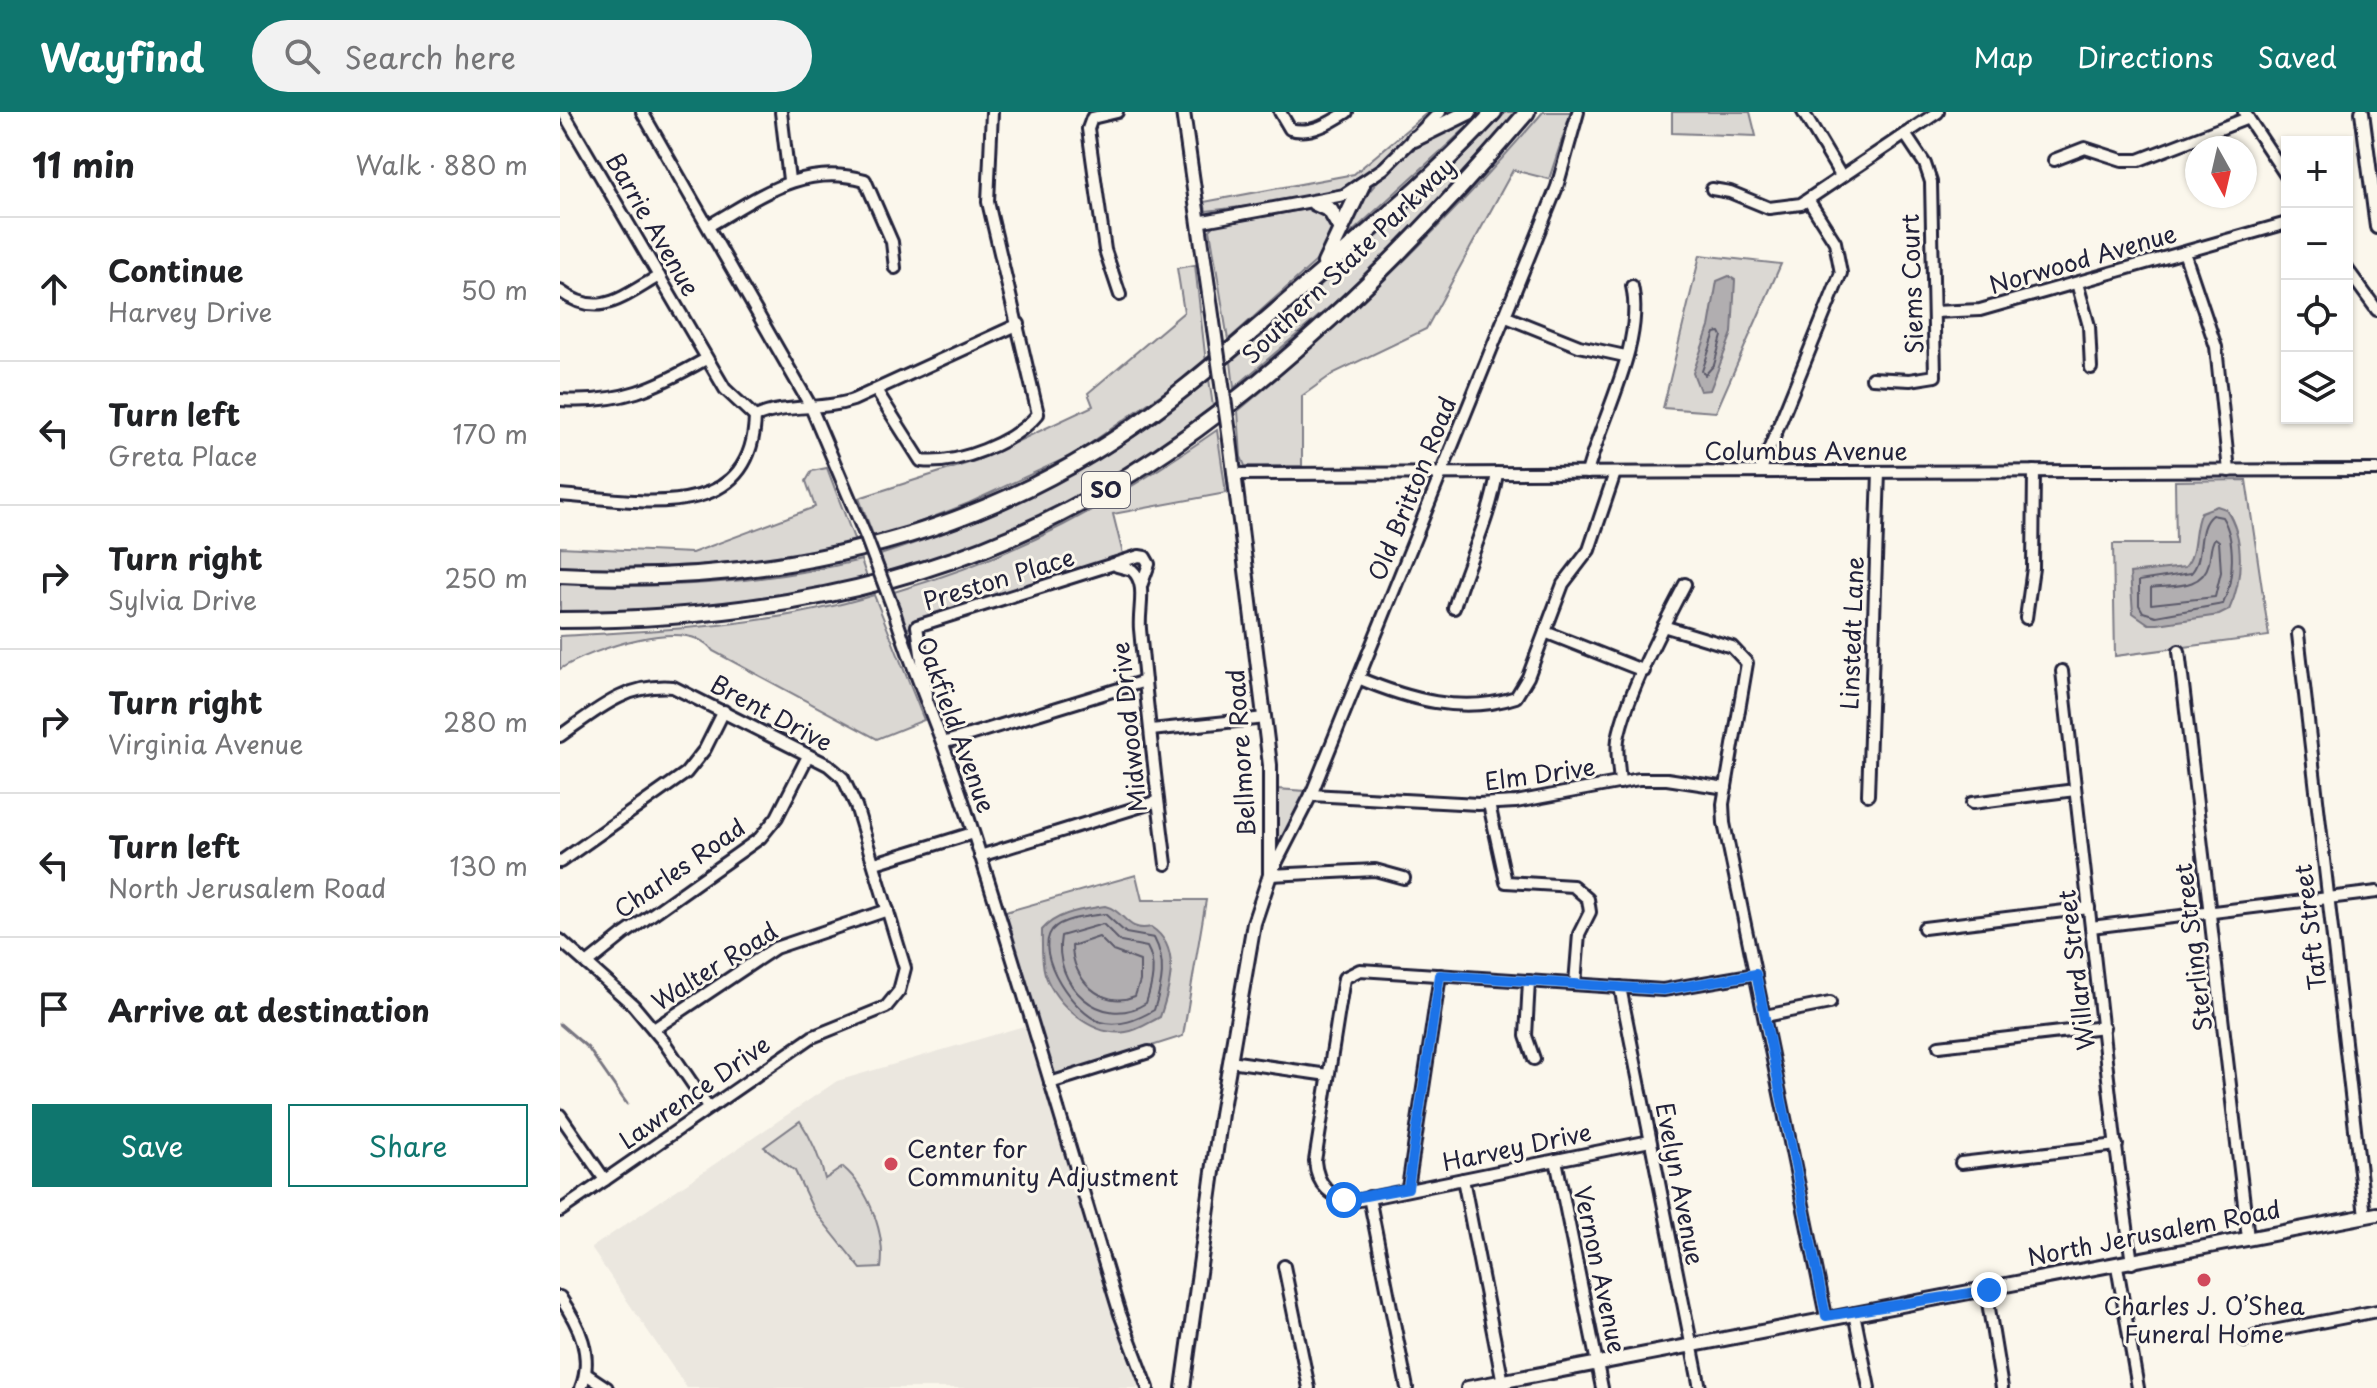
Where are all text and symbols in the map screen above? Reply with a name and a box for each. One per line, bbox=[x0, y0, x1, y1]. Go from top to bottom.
search box bbox=[252, 20, 812, 92]
text: Wayfind bbox=[40, 28, 204, 85]
icon: search bbox=[280, 34, 324, 78]
text: Search here bbox=[344, 34, 516, 79]
text: Map bbox=[1974, 35, 2033, 78]
text: Directions bbox=[2077, 35, 2214, 78]
text: Saved bbox=[2258, 35, 2337, 78]
north arrow bbox=[2185, 136, 2257, 208]
map controls bbox=[2281, 136, 2353, 424]
button: + bbox=[2281, 136, 2353, 208]
text: 11 min bbox=[32, 138, 135, 190]
text: Walk · 880 m bbox=[356, 145, 528, 184]
street label: Barrie Avenue bbox=[598, 146, 709, 302]
street label: Southern State Parkway bbox=[1233, 148, 1462, 371]
button: − bbox=[2281, 208, 2353, 280]
street label: Siems Court bbox=[1891, 213, 1931, 355]
street label: Norwood Avenue bbox=[1985, 214, 2180, 302]
text: Continue bbox=[108, 247, 243, 292]
icon: ahead bbox=[32, 267, 76, 311]
text: 50 m bbox=[461, 270, 528, 309]
button: locate bbox=[2281, 280, 2353, 352]
text: Harvey Drive bbox=[108, 292, 272, 331]
button: layers bbox=[2281, 352, 2353, 424]
text: Turn left bbox=[108, 391, 240, 436]
street label: Old Britton Road bbox=[1358, 391, 1465, 586]
icon: left bbox=[32, 411, 76, 455]
text: 170 m bbox=[453, 414, 528, 453]
street label: Columbus Avenue bbox=[1704, 432, 1908, 468]
text: Greta Place bbox=[108, 436, 257, 475]
road number: SO bbox=[1082, 472, 1130, 508]
text: Turn right bbox=[108, 535, 263, 580]
street label: Preston Place bbox=[918, 538, 1079, 618]
icon: right bbox=[32, 555, 76, 599]
street label: Linstedt Lane bbox=[1830, 555, 1872, 710]
text: 250 m bbox=[444, 558, 528, 597]
text: Sylvia Drive bbox=[108, 580, 257, 619]
street label: Oakfield Avenue bbox=[908, 631, 1005, 817]
street label: Midwood Drive bbox=[1101, 640, 1155, 814]
street label: Brent Drive bbox=[704, 665, 839, 760]
street label: Bellmore Road bbox=[1216, 668, 1264, 838]
text: Turn right bbox=[108, 679, 263, 724]
icon: right bbox=[32, 699, 76, 743]
text: 280 m bbox=[443, 702, 528, 741]
text: Virginia Avenue bbox=[108, 724, 303, 763]
street label: Elm Drive bbox=[1482, 747, 1597, 799]
street label: Charles Road bbox=[606, 809, 752, 926]
text: Turn left bbox=[108, 823, 240, 868]
icon: left bbox=[32, 843, 76, 887]
text: 130 m bbox=[449, 846, 528, 885]
street label: Sterling Street bbox=[2164, 861, 2220, 1033]
street label: Taft Street bbox=[2283, 862, 2335, 992]
text: North Jerusalem Road bbox=[108, 868, 386, 907]
street label: Willard Street bbox=[2047, 888, 2103, 1053]
street label: Walter Road bbox=[644, 912, 784, 1018]
icon: arrive bbox=[32, 987, 76, 1031]
text: Arrive at destination bbox=[108, 987, 430, 1032]
street label: Lawrence Drive bbox=[611, 1026, 777, 1157]
street label: Evelyn Avenue bbox=[1648, 1099, 1714, 1268]
button: Save bbox=[32, 1104, 272, 1187]
button: Share bbox=[288, 1104, 528, 1187]
street label: Harvey Drive bbox=[1439, 1113, 1594, 1179]
place label: Center for Community Adjustment bbox=[907, 1130, 1179, 1194]
marker: Center for Community Adjustment bbox=[882, 1155, 900, 1173]
route start bbox=[1326, 1182, 1362, 1218]
street label: Vernon Avenue bbox=[1566, 1183, 1636, 1357]
street label: North Jerusalem Road bbox=[2024, 1190, 2283, 1274]
marker: Charles J. O’Shea Funeral Home bbox=[2195, 1271, 2213, 1289]
route end bbox=[1971, 1272, 2007, 1308]
place label: Charles J. O’Shea Funeral Home bbox=[2103, 1287, 2305, 1351]

